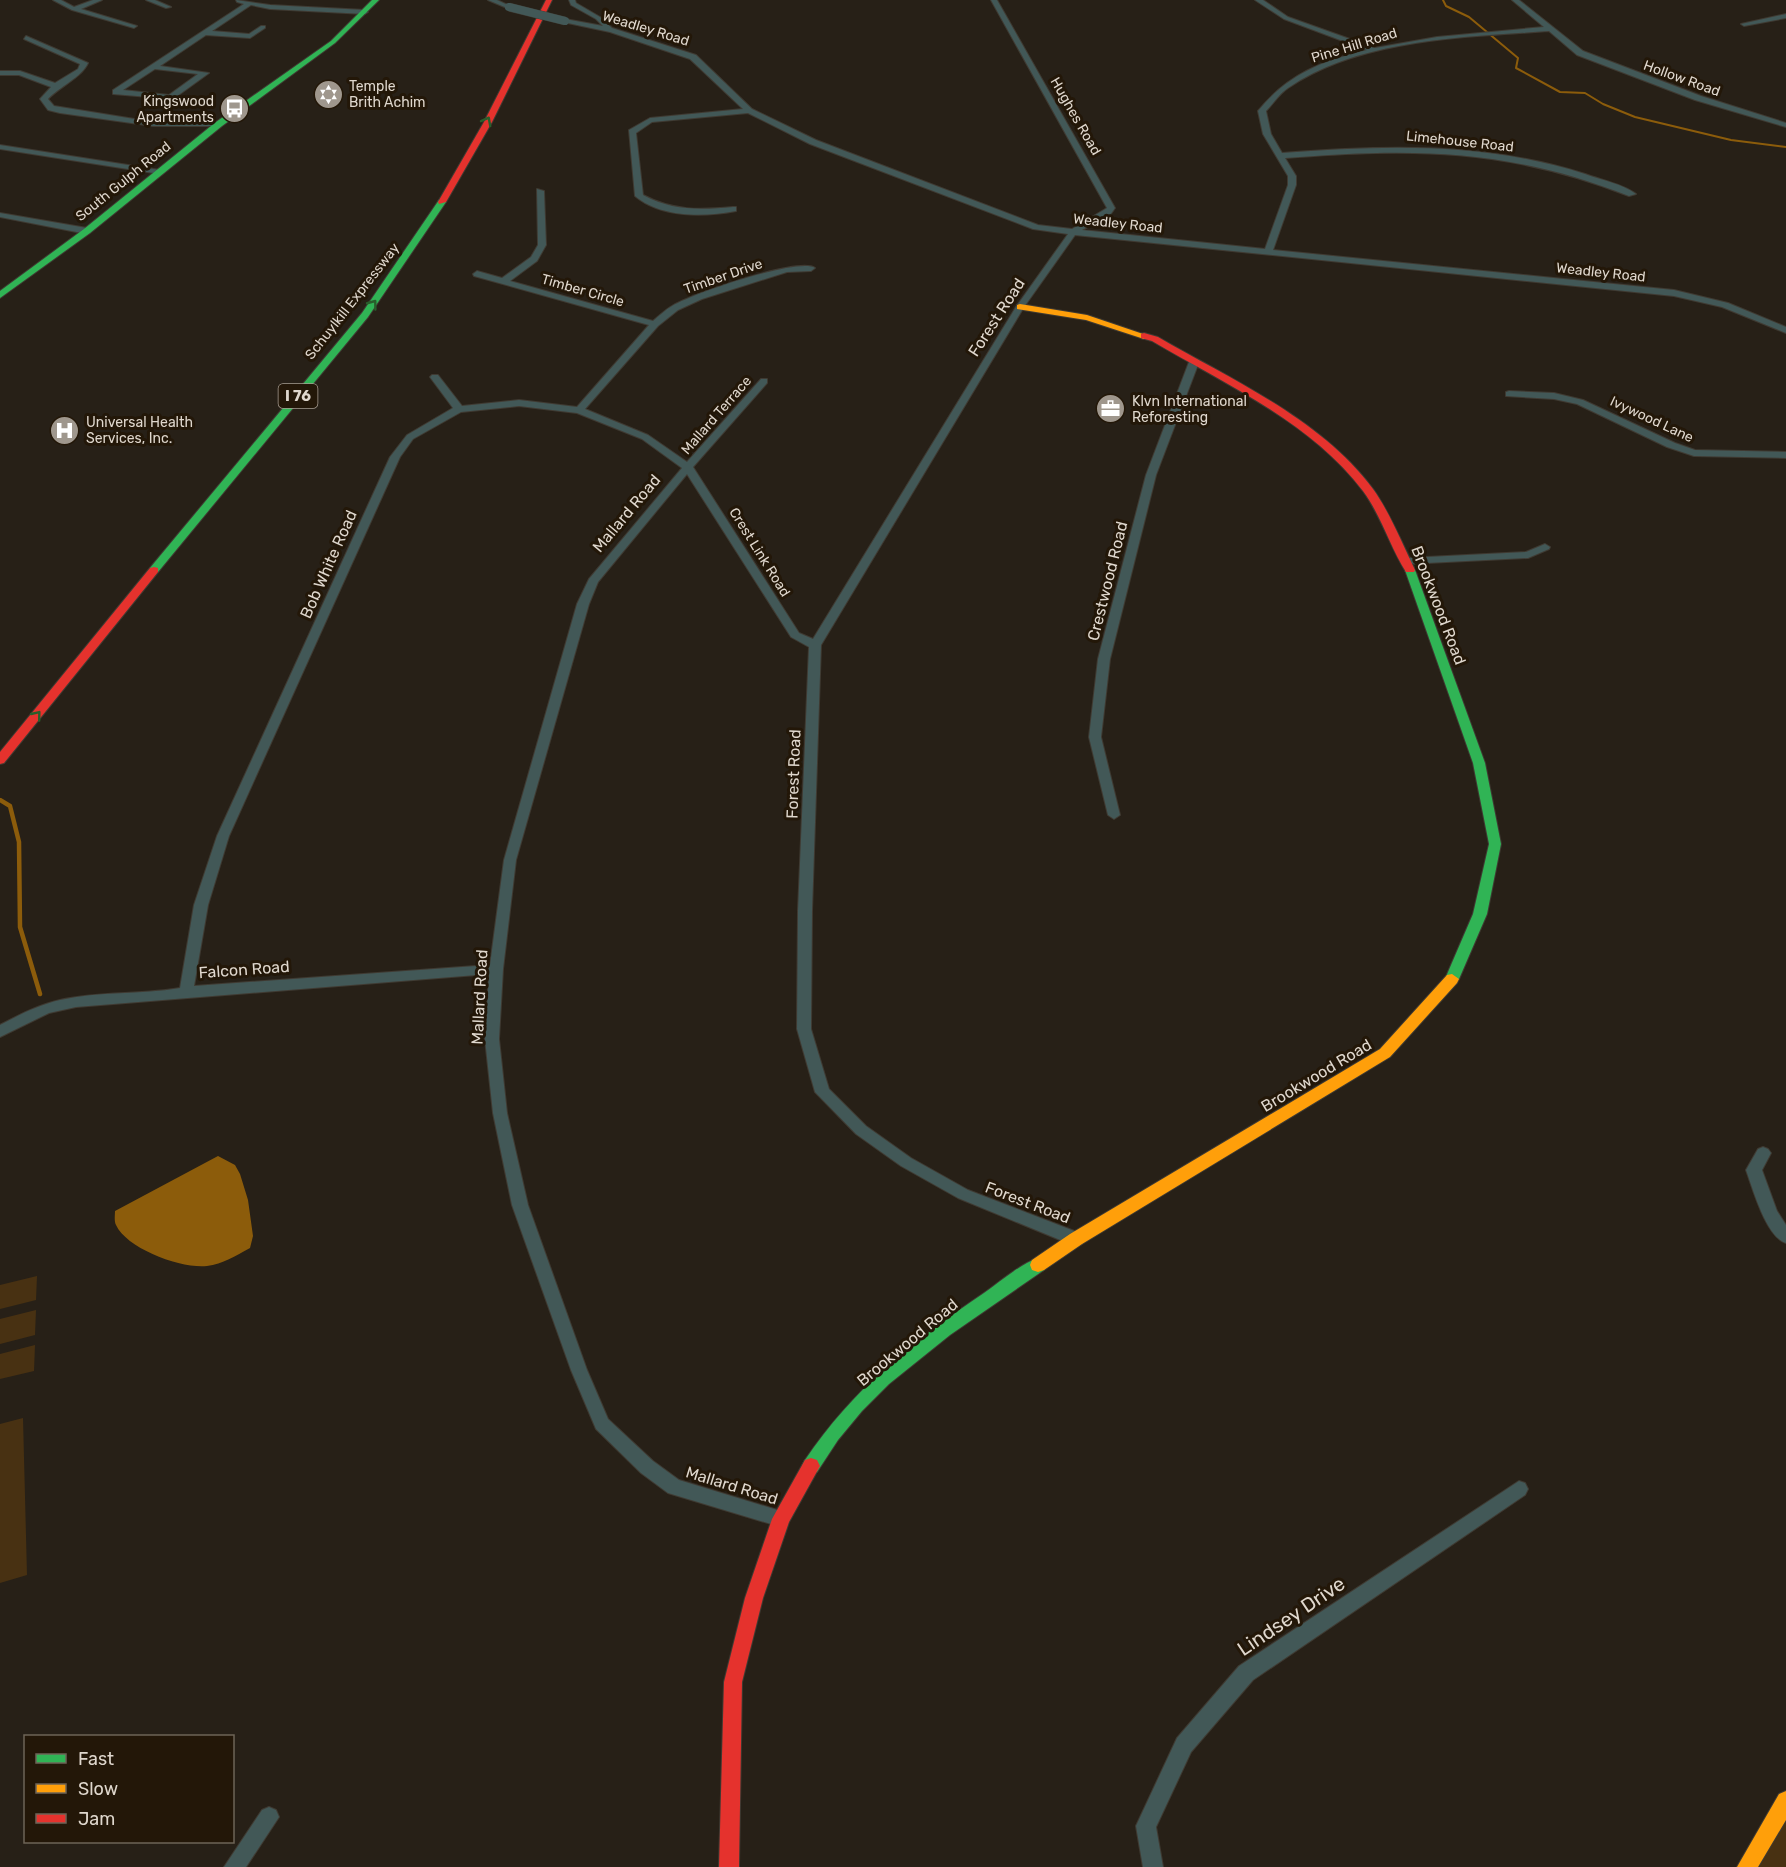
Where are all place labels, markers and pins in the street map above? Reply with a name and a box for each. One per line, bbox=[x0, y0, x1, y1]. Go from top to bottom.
synagogue icon: Temple Brith Achim bbox=[312, 78, 344, 110]
place label: Temple Brith Achim bbox=[349, 78, 426, 111]
place label: Kingswood Apartments bbox=[136, 93, 214, 126]
bus stop icon: Kingswood Apartments bbox=[219, 93, 251, 125]
office icon: Klvn International Reforesting bbox=[1095, 393, 1127, 425]
place label: Klvn International Reforesting bbox=[1132, 393, 1247, 426]
hospital icon: Universal Health Services, Inc. bbox=[49, 414, 81, 446]
place label: Universal Health Services, Inc. bbox=[86, 414, 193, 447]

